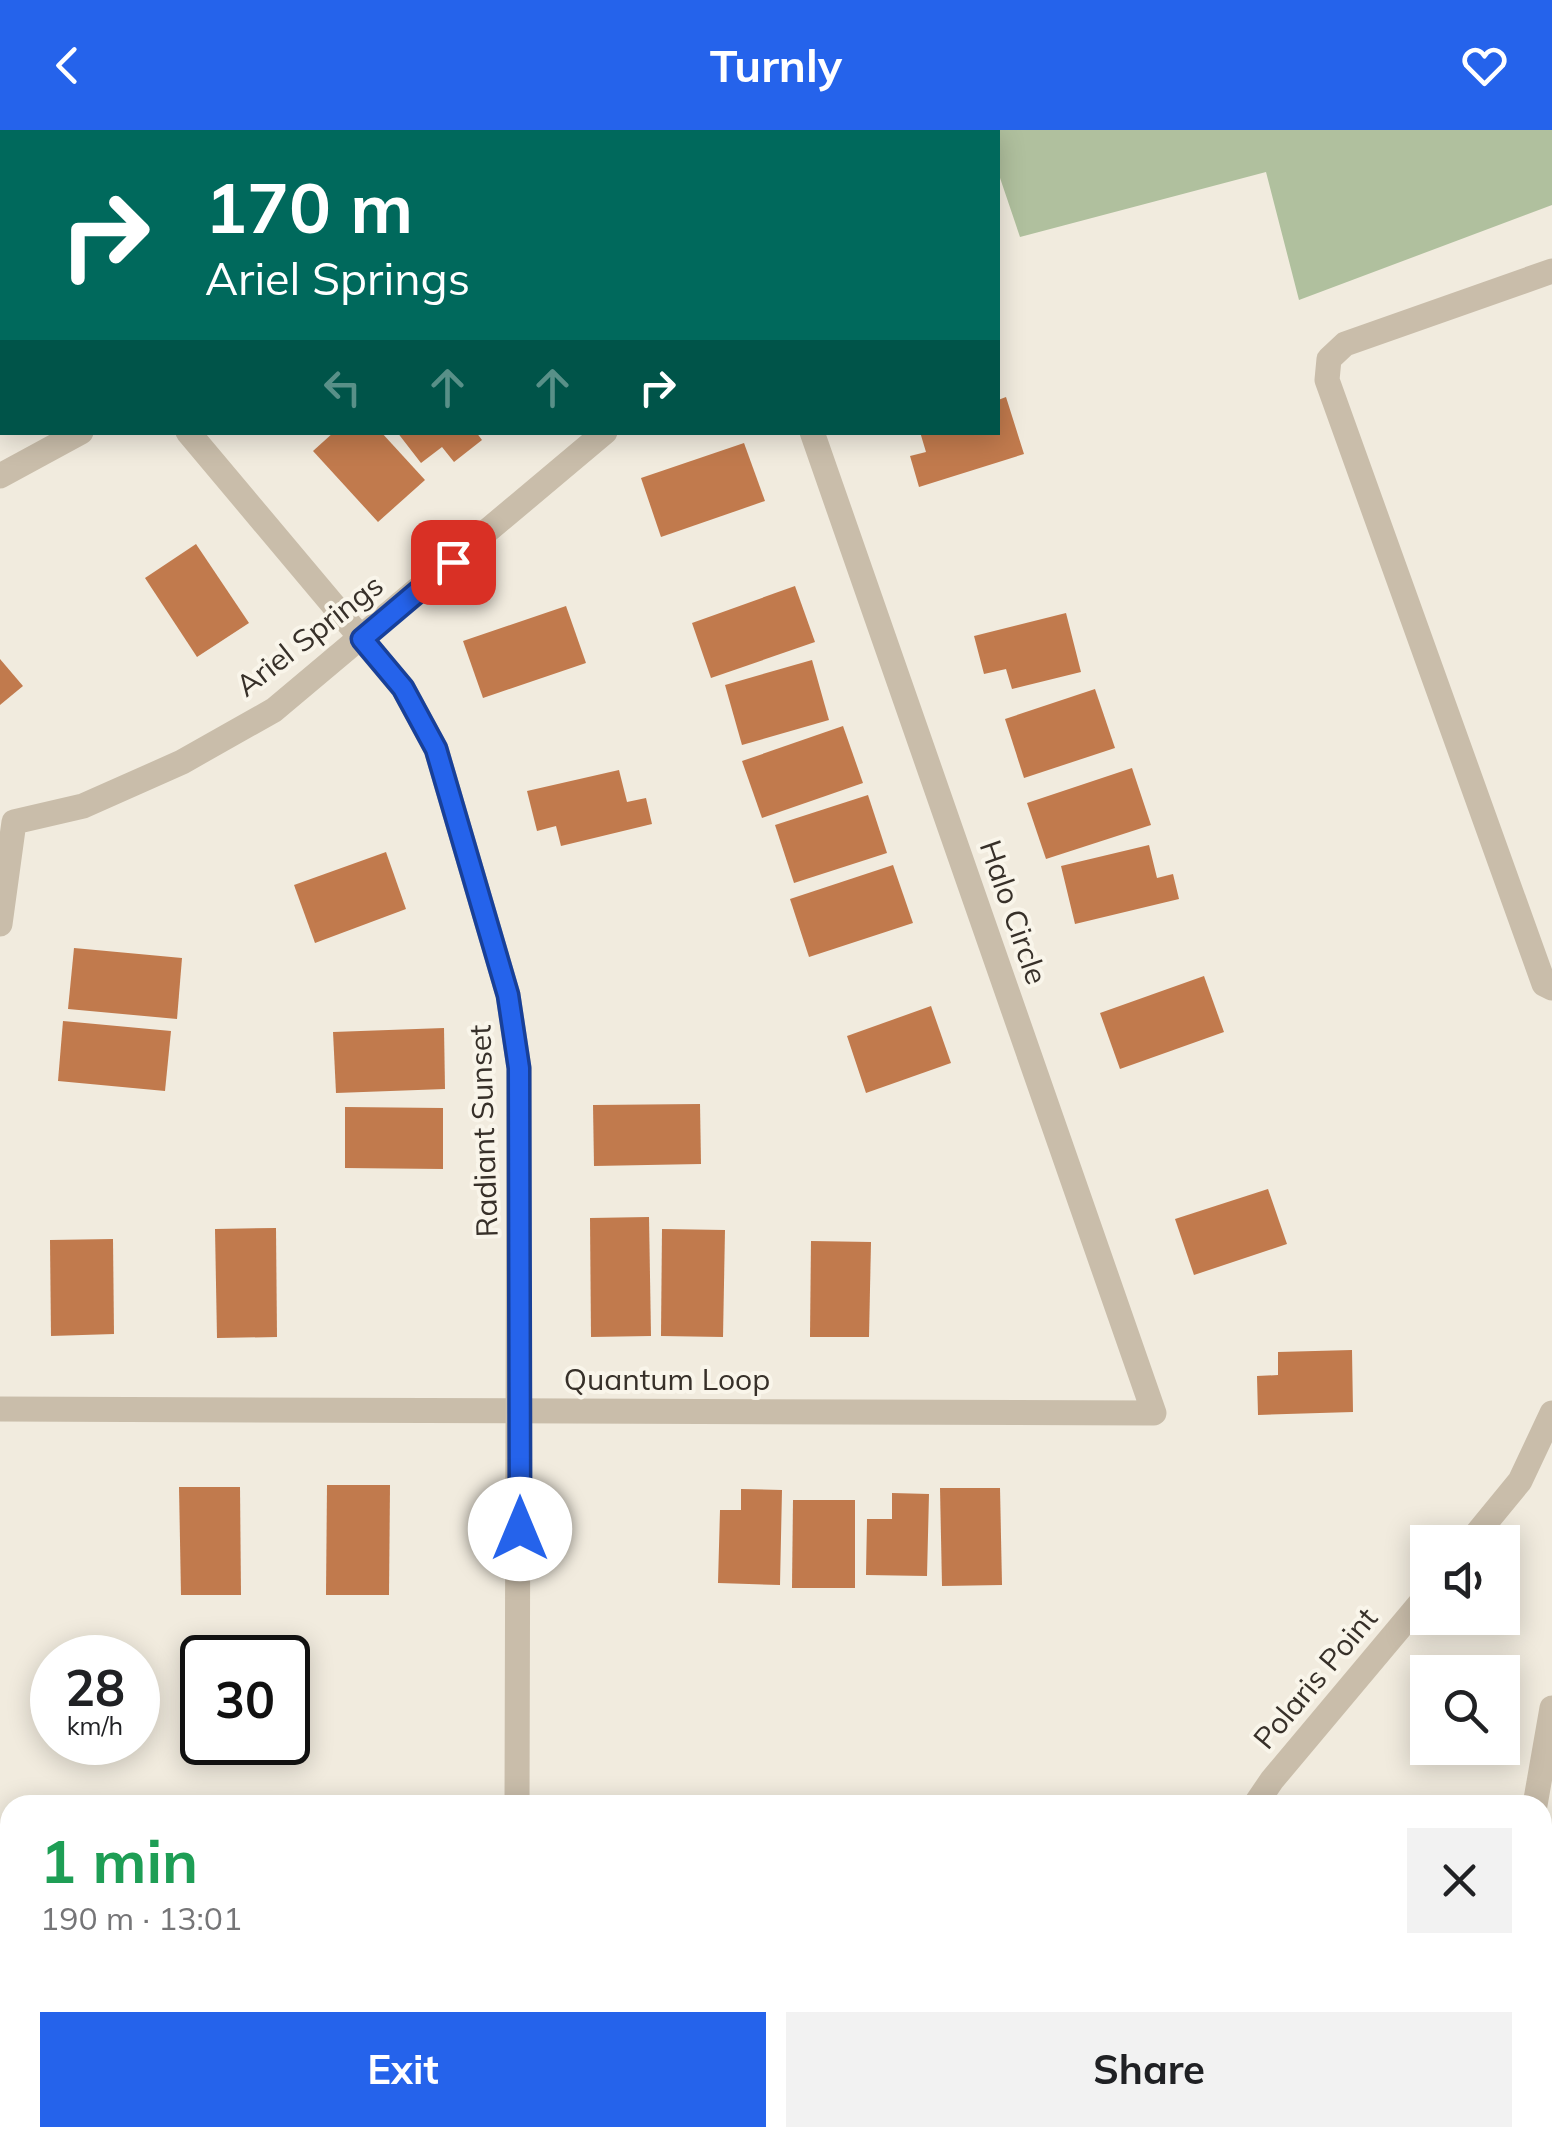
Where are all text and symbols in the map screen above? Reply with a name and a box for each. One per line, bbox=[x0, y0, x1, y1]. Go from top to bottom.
text: Turnly bbox=[710, 37, 842, 93]
icon: back bbox=[40, 38, 95, 93]
icon: heart bbox=[1457, 38, 1512, 93]
text: 170 m bbox=[205, 163, 413, 251]
icon: right bbox=[40, 170, 170, 300]
text: Ariel Springs bbox=[205, 250, 470, 306]
icon: left bbox=[315, 360, 370, 415]
icon: ahead bbox=[420, 360, 475, 415]
icon: ahead bbox=[525, 360, 580, 415]
icon: right bbox=[630, 360, 685, 415]
pin bbox=[411, 520, 496, 605]
icon: arrive bbox=[426, 535, 481, 590]
street label: Ariel Springs bbox=[228, 566, 390, 704]
street label: Halo Circle bbox=[972, 835, 1056, 989]
street label: Radiant Sunset bbox=[460, 1024, 506, 1238]
street label: Quantum Loop bbox=[564, 1360, 770, 1398]
position arrow bbox=[468, 1477, 572, 1581]
map controls bbox=[1410, 1525, 1520, 1765]
button: sound bbox=[1410, 1525, 1520, 1635]
street label: Polaris Point bbox=[1245, 1599, 1385, 1757]
speed limit sign: 30 bbox=[180, 1635, 310, 1765]
button: search bbox=[1410, 1655, 1520, 1765]
text: 28 bbox=[65, 1656, 125, 1719]
text: km/h bbox=[67, 1710, 123, 1741]
text: 1 min bbox=[40, 1823, 198, 1898]
button: close bbox=[1407, 1828, 1512, 1933]
text: 190 m · 13:01 bbox=[40, 1898, 242, 1938]
button: Exit bbox=[40, 2012, 766, 2127]
button: Share bbox=[786, 2012, 1512, 2127]

